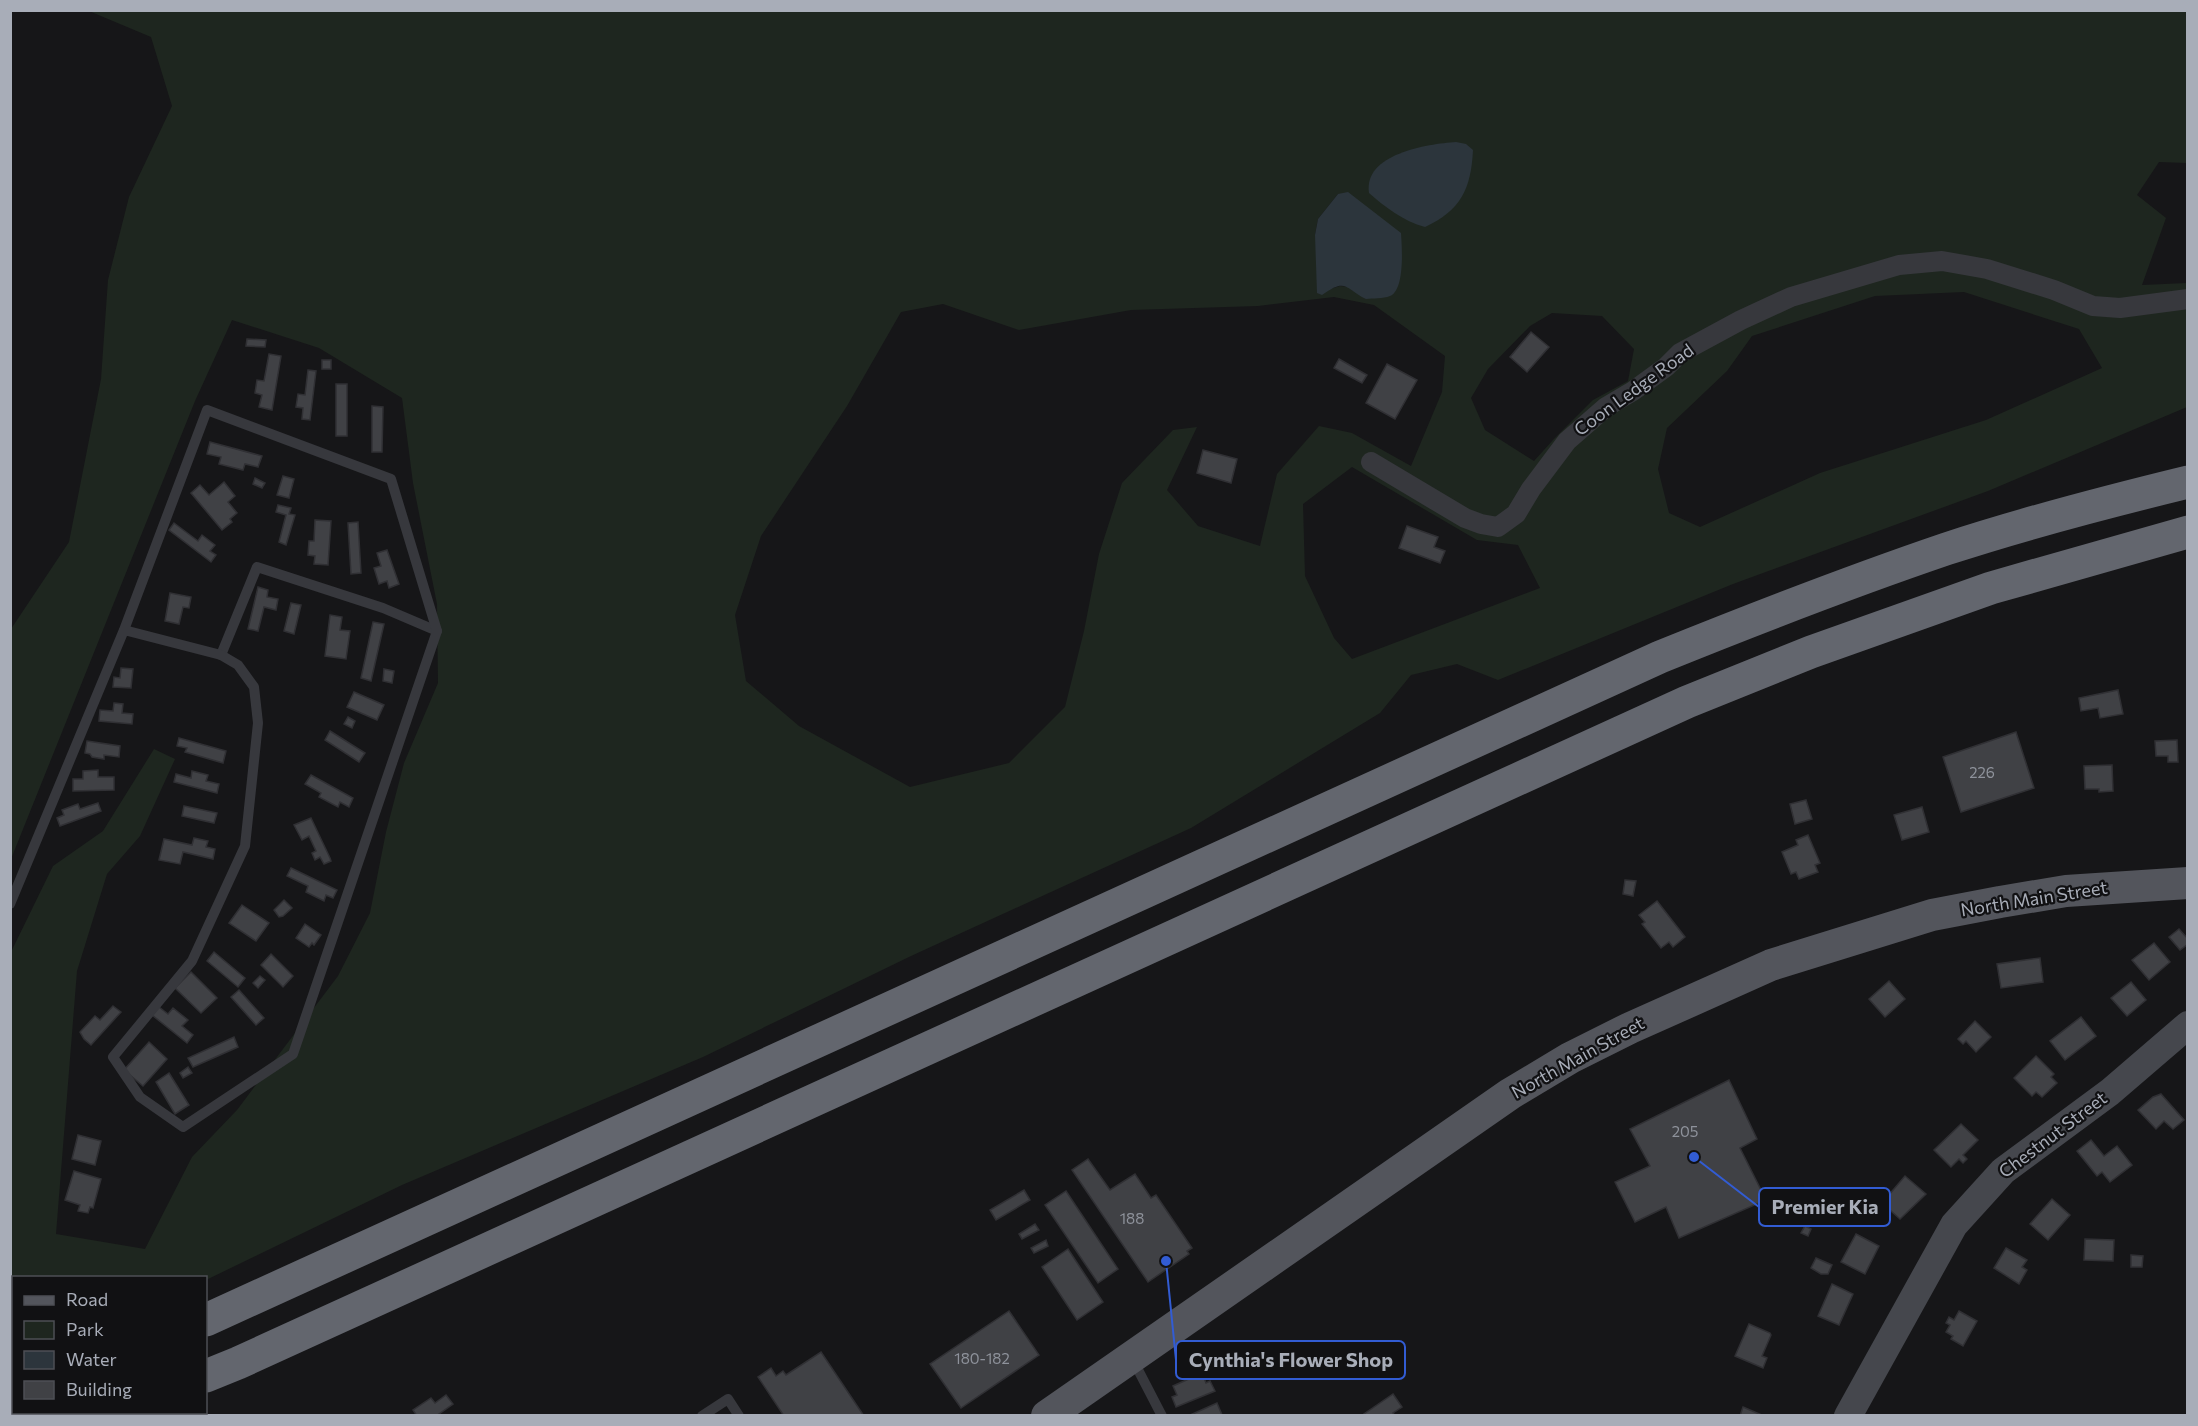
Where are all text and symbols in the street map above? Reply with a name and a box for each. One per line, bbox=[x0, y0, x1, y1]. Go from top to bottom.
street label: Coon Ledge Road bbox=[1569, 338, 1697, 440]
house number: 226 bbox=[1969, 763, 1995, 781]
street label: North Main Street bbox=[1959, 876, 2109, 920]
street label: North Main Street bbox=[1507, 1012, 1648, 1103]
street label: Chestnut Street bbox=[1994, 1086, 2111, 1182]
house number: 205 bbox=[1672, 1122, 1698, 1140]
callout: Premier Kia bbox=[1759, 1188, 1890, 1226]
text: Premier Kia bbox=[1771, 1194, 1879, 1218]
house number: 188 bbox=[1120, 1209, 1144, 1227]
legend bbox=[12, 1276, 207, 1414]
text: Road bbox=[66, 1288, 108, 1310]
text: Park bbox=[66, 1318, 104, 1340]
callout: Cynthia's Flower Shop bbox=[1176, 1341, 1405, 1379]
text: Cynthia's Flower Shop bbox=[1189, 1347, 1393, 1371]
text: Water bbox=[66, 1348, 117, 1370]
house number: 180-182 bbox=[954, 1349, 1010, 1367]
text: Building bbox=[66, 1378, 132, 1400]

